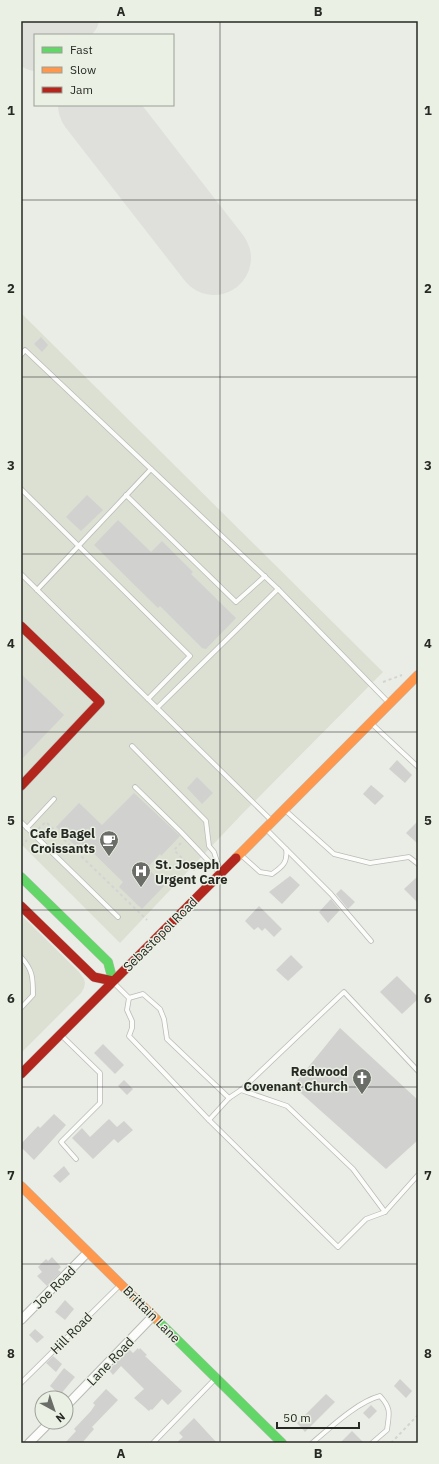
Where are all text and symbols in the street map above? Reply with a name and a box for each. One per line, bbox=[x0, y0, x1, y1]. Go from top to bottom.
text: A bbox=[117, 3, 126, 20]
text: B bbox=[314, 3, 323, 20]
legend bbox=[34, 34, 174, 106]
text: Fast bbox=[70, 42, 93, 57]
text: Slow bbox=[70, 62, 96, 77]
text: Jam bbox=[70, 82, 93, 97]
text: 1 bbox=[7, 102, 15, 119]
text: 1 bbox=[424, 102, 432, 119]
text: 2 bbox=[7, 280, 15, 297]
text: 2 bbox=[424, 280, 432, 297]
text: 3 bbox=[7, 457, 15, 474]
text: 3 bbox=[424, 457, 432, 474]
text: 4 bbox=[7, 635, 15, 652]
text: 4 bbox=[424, 635, 432, 652]
text: 5 bbox=[7, 812, 15, 829]
text: 5 bbox=[424, 812, 432, 829]
place label: Cafe Bagel Croissants bbox=[30, 825, 95, 857]
cafe icon: Cafe Bagel Croissants bbox=[98, 829, 120, 857]
place label: St. Joseph Urgent Care bbox=[155, 856, 228, 888]
hospital icon: St. Joseph Urgent Care bbox=[130, 860, 152, 888]
street label: Sebastopol Road bbox=[120, 894, 201, 975]
text: 6 bbox=[7, 990, 15, 1007]
text: 6 bbox=[424, 990, 432, 1007]
place label: Redwood Covenant Church bbox=[244, 1063, 348, 1095]
church icon: Redwood Covenant Church bbox=[351, 1067, 373, 1095]
text: 7 bbox=[7, 1167, 15, 1184]
text: 7 bbox=[424, 1167, 432, 1184]
street label: Joe Road bbox=[29, 1262, 79, 1312]
street label: Brittain Lane bbox=[119, 1282, 184, 1347]
street label: Hill Road bbox=[47, 1309, 96, 1358]
street label: Lane Road bbox=[83, 1334, 138, 1389]
text: 8 bbox=[7, 1345, 15, 1362]
text: 8 bbox=[424, 1345, 432, 1362]
north arrow bbox=[34, 1390, 74, 1430]
scale bar bbox=[277, 1404, 359, 1430]
text: N bbox=[53, 1410, 68, 1426]
text: 50 m bbox=[283, 1410, 311, 1425]
text: A bbox=[117, 1445, 126, 1462]
text: B bbox=[314, 1445, 323, 1462]

